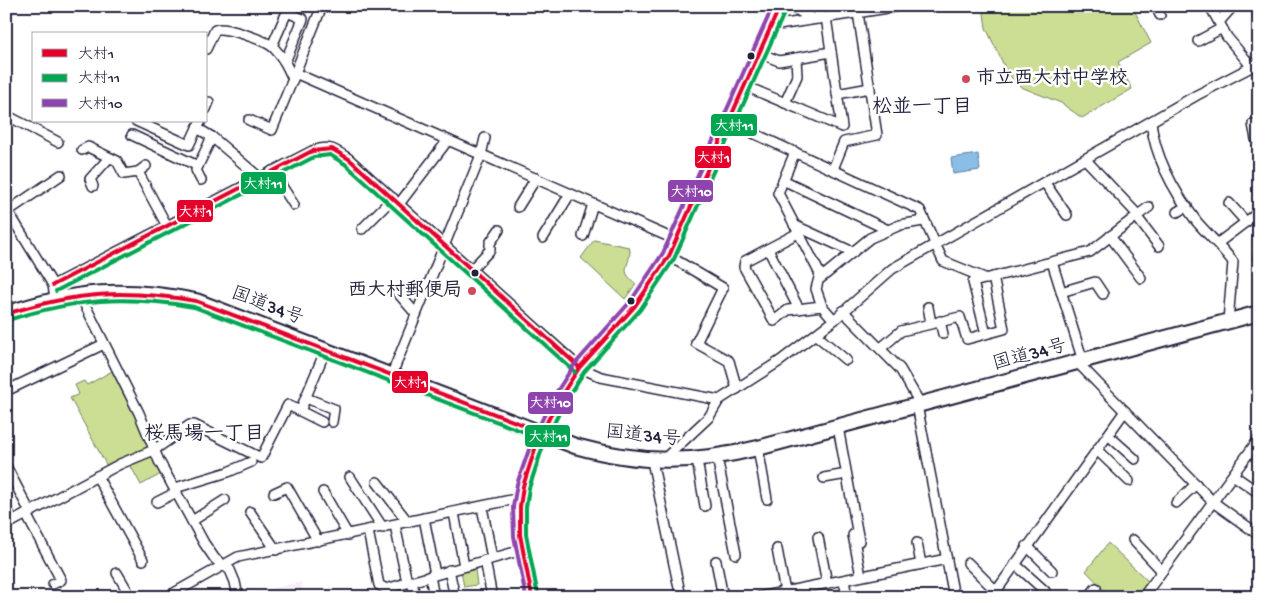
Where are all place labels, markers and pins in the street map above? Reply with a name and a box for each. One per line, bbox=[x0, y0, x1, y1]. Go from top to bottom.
unlabelled marker bbox=[746, 51, 756, 61]
place label: 市立西大村中学校 bbox=[976, 67, 1128, 91]
marker: 市立西大村中学校 bbox=[960, 73, 972, 85]
unlabelled marker bbox=[470, 268, 480, 278]
place label: 西大村郵便局 bbox=[348, 279, 462, 303]
marker: 西大村郵便局 bbox=[466, 285, 478, 297]
unlabelled marker bbox=[626, 296, 636, 306]

